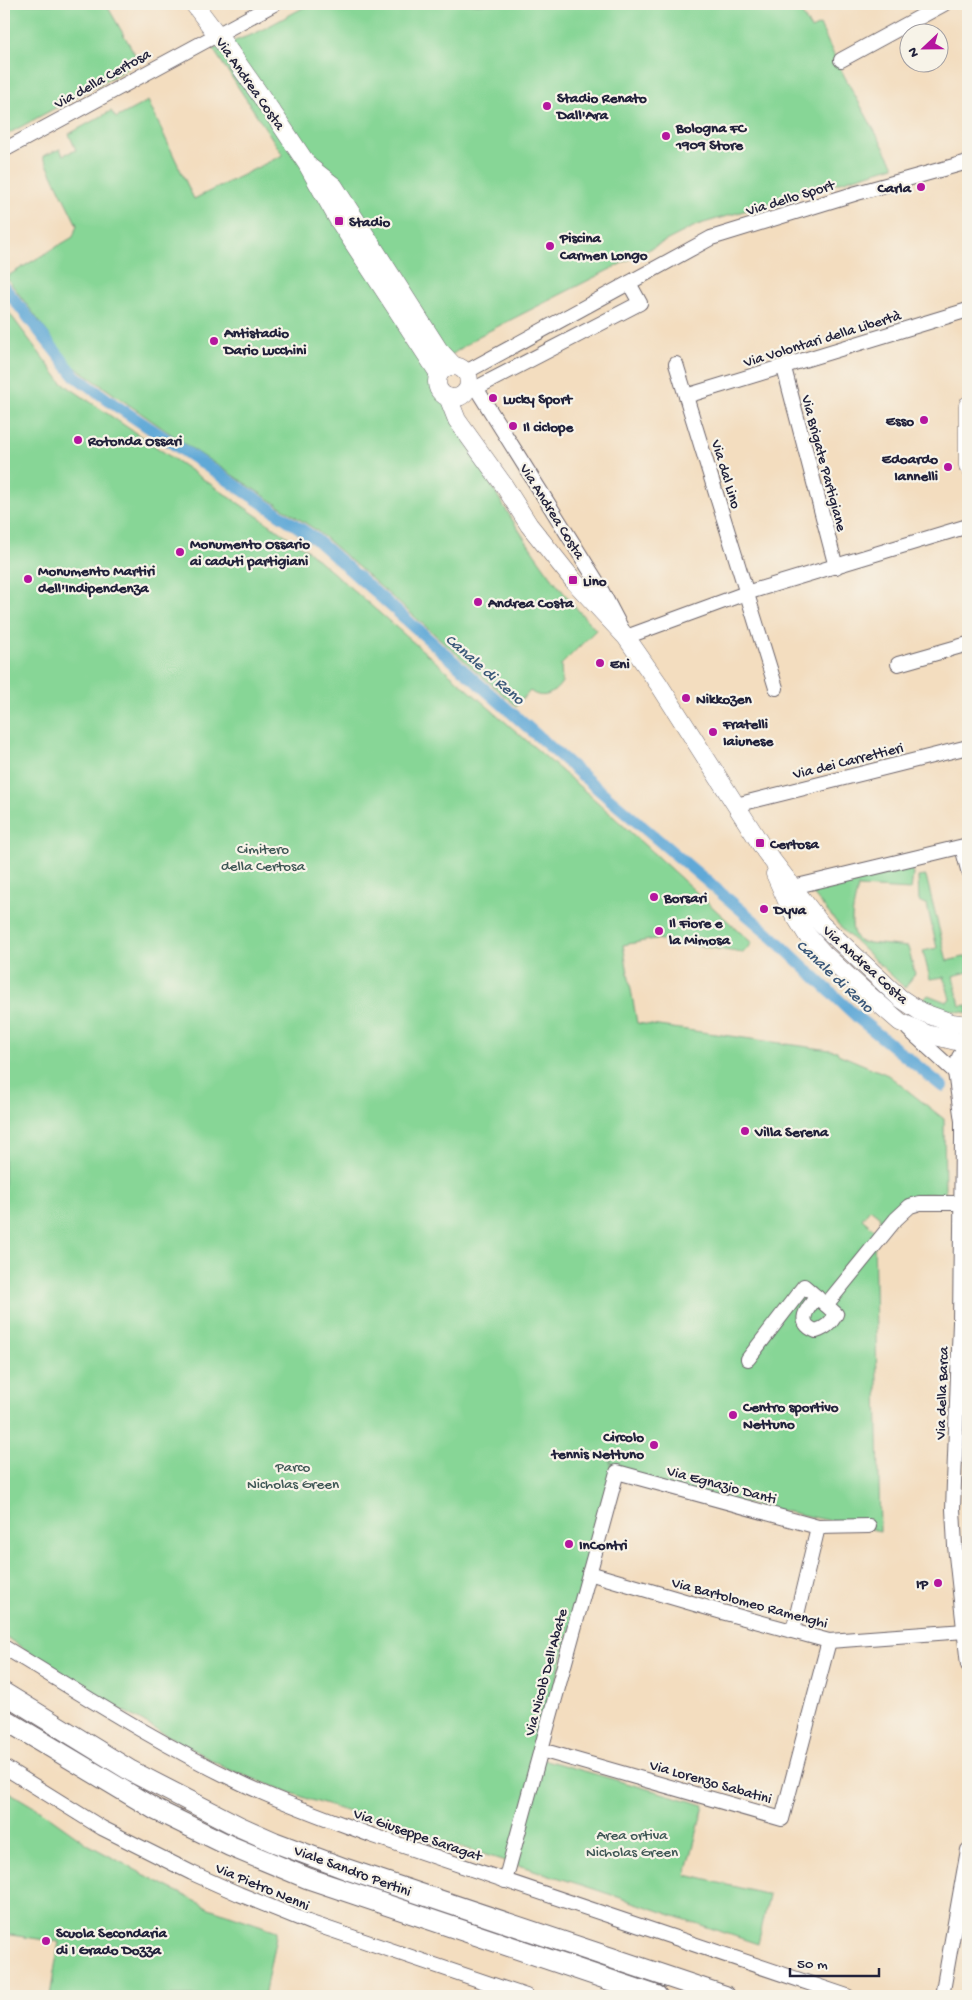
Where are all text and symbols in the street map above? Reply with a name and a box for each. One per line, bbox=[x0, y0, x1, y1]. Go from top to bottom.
north arrow bbox=[900, 22, 950, 72]
street label: Via Andrea Costa bbox=[210, 33, 288, 135]
text: N bbox=[905, 45, 924, 59]
street label: Via della Certosa bbox=[51, 46, 155, 114]
place label: Stadio Renato Dall'Ara bbox=[555, 90, 647, 125]
marker: Stadio Renato Dall'Ara bbox=[541, 100, 553, 112]
place label: Bologna FC 1909 Store bbox=[675, 120, 748, 155]
marker: Bologna FC 1909 Store bbox=[660, 130, 672, 142]
street label: Via dello Sport bbox=[743, 176, 839, 221]
place label: Carla bbox=[877, 180, 912, 198]
marker: Carla bbox=[915, 181, 927, 193]
place label: Stadio bbox=[349, 214, 390, 232]
marker: Stadio bbox=[333, 215, 345, 227]
place label: Piscina Carmen Longo bbox=[559, 230, 648, 265]
marker: Piscina Carmen Longo bbox=[544, 240, 556, 252]
street label: Via Volontari della Libertà bbox=[741, 307, 904, 373]
place label: Antistadio Dario Lucchini bbox=[222, 325, 306, 360]
marker: Antistadio Dario Lucchini bbox=[208, 335, 220, 347]
place label: Lucky Sport bbox=[503, 391, 574, 409]
marker: Lucky Sport bbox=[487, 392, 499, 404]
street label: Via Brigate Partigiane bbox=[796, 392, 850, 534]
place label: Esso bbox=[886, 413, 914, 431]
marker: Esso bbox=[918, 414, 930, 426]
place label: Il ciclope bbox=[523, 419, 574, 437]
marker: Il ciclope bbox=[507, 420, 519, 432]
place label: Rotonda Ossari bbox=[87, 433, 182, 451]
marker: Rotonda Ossari bbox=[72, 434, 84, 446]
street label: Via dal Lino bbox=[706, 437, 744, 511]
place label: Edoardo Iannelli bbox=[882, 451, 938, 486]
street label: Via Andrea Costa bbox=[514, 460, 588, 564]
marker: Edoardo Iannelli bbox=[942, 461, 954, 473]
place label: Monumento Ossario ai caduti partigiani bbox=[189, 536, 310, 571]
marker: Monumento Ossario ai caduti partigiani bbox=[174, 546, 186, 558]
place label: Monumento Martiri dell'Indipendenza bbox=[38, 563, 155, 598]
marker: Monumento Martiri dell'Indipendenza bbox=[22, 573, 34, 585]
place label: Lino bbox=[583, 573, 607, 591]
marker: Lino bbox=[567, 574, 579, 586]
place label: Andrea Costa bbox=[487, 595, 574, 613]
marker: Andrea Costa bbox=[472, 596, 484, 608]
water label: Canale di Reno bbox=[440, 631, 528, 711]
place label: Eni bbox=[610, 656, 630, 674]
marker: Eni bbox=[594, 657, 606, 669]
place label: Nikkozen bbox=[696, 691, 753, 709]
marker: Nikkozen bbox=[680, 692, 692, 704]
place label: Fratelli Iaiunese bbox=[722, 716, 775, 751]
marker: Fratelli Iaiunese bbox=[707, 726, 719, 738]
street label: Via dei Carrettieri bbox=[790, 739, 906, 785]
place label: Certosa bbox=[769, 836, 820, 854]
marker: Certosa bbox=[754, 837, 766, 849]
park label: Cimitero della Certosa bbox=[221, 841, 306, 876]
place label: Borsari bbox=[663, 890, 707, 908]
marker: Borsari bbox=[648, 891, 660, 903]
place label: Dyva bbox=[772, 902, 807, 920]
marker: Dyva bbox=[758, 903, 770, 915]
place label: Il Fiore e la Mimosa bbox=[668, 915, 731, 950]
street label: Via Andrea Costa bbox=[817, 922, 912, 1009]
marker: Il Fiore e la Mimosa bbox=[653, 925, 665, 937]
water label: Canale di Reno bbox=[791, 937, 877, 1019]
place label: Villa Serena bbox=[754, 1124, 829, 1142]
marker: Villa Serena bbox=[739, 1125, 751, 1137]
street label: Via della Barca bbox=[932, 1346, 954, 1441]
place label: Centro sportivo Nettuno bbox=[742, 1399, 839, 1434]
marker: Centro sportivo Nettuno bbox=[727, 1409, 739, 1421]
place label: Circolo tennis Nettuno bbox=[550, 1429, 644, 1464]
marker: Circolo tennis Nettuno bbox=[648, 1439, 660, 1451]
park label: Parco Nicholas Green bbox=[247, 1459, 339, 1494]
street label: Via Egnazio Danti bbox=[664, 1462, 778, 1509]
place label: InContri bbox=[579, 1537, 627, 1555]
marker: InContri bbox=[563, 1538, 575, 1550]
street label: Via Bartolomeo Ramenghi bbox=[668, 1574, 830, 1633]
place label: IP bbox=[916, 1576, 929, 1594]
marker: IP bbox=[932, 1577, 944, 1589]
street label: Via Nicolò Dell'Abate bbox=[521, 1607, 573, 1739]
street label: Via Lorenzo Sabatini bbox=[646, 1757, 774, 1809]
street label: Via Giuseppe Saragat bbox=[350, 1805, 486, 1867]
park label: Area ortiva Nicholas Green bbox=[586, 1827, 678, 1862]
street label: Viale Sandro Pertini bbox=[290, 1842, 413, 1901]
street label: Via Pietro Nenni bbox=[211, 1860, 312, 1916]
place label: Scuola Secondaria di I Grado Dozza bbox=[56, 1925, 167, 1960]
marker: Scuola Secondaria di I Grado Dozza bbox=[40, 1935, 52, 1947]
scale bar bbox=[790, 1945, 878, 1977]
text: 50 m bbox=[797, 1956, 828, 1974]

